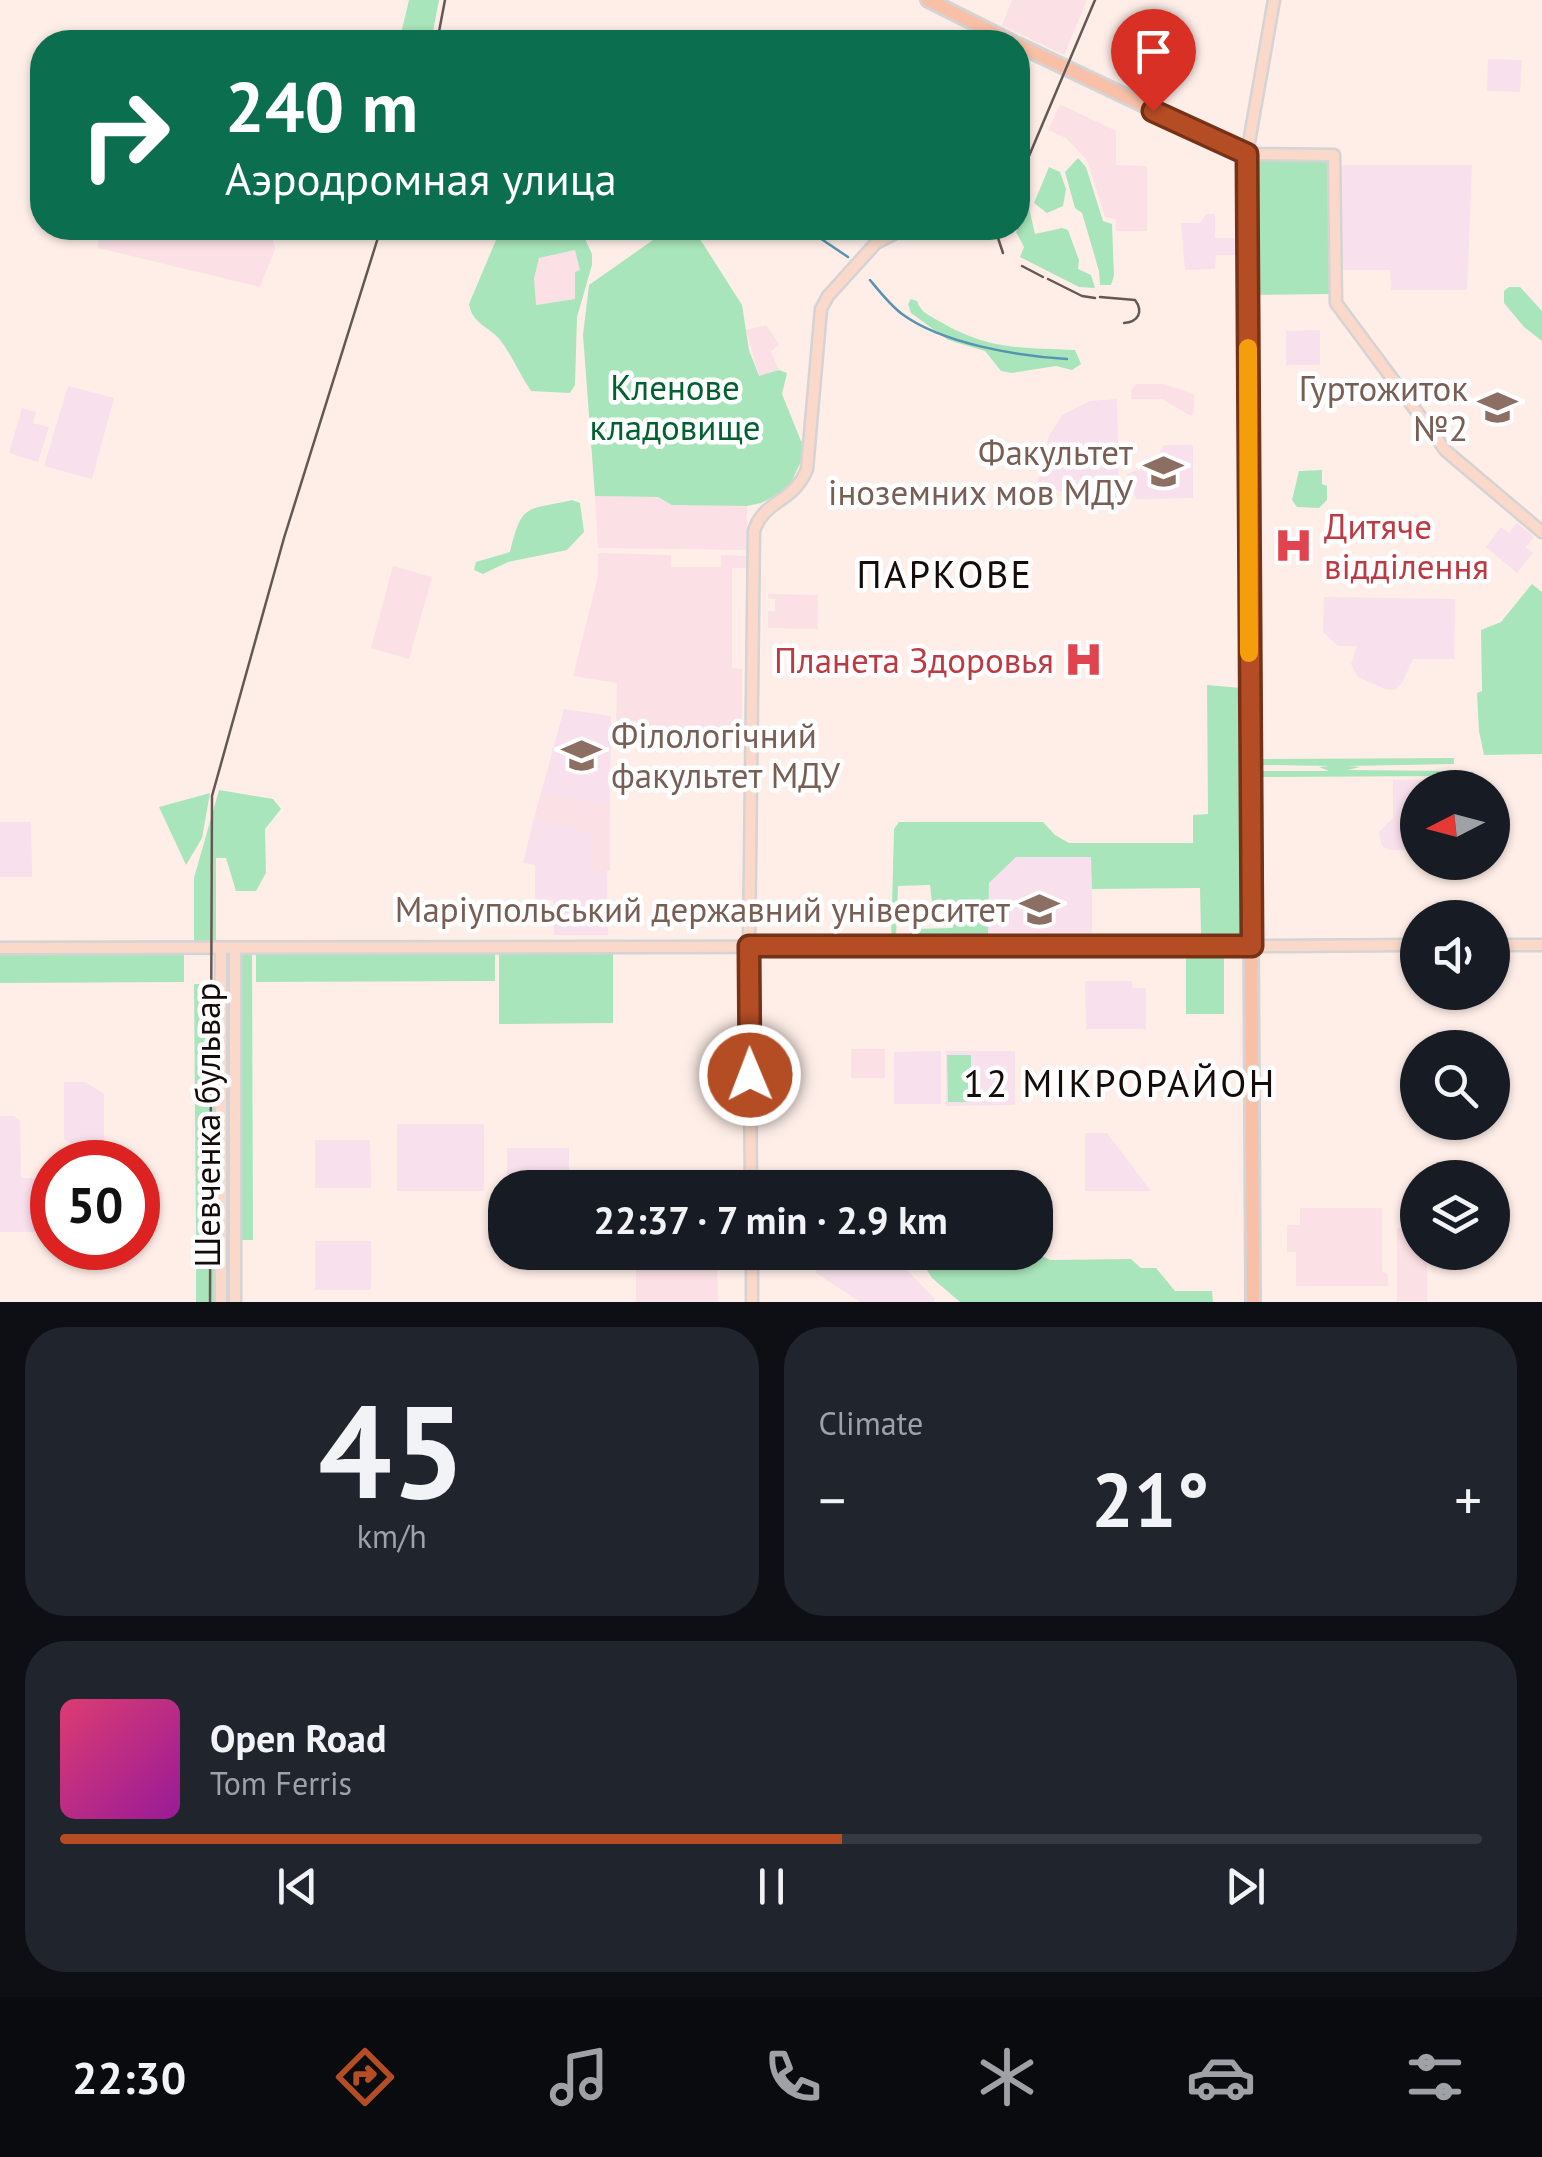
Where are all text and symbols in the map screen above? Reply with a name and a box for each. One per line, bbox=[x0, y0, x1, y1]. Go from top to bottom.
pin bbox=[1111, 9, 1196, 112]
icon: arrive bbox=[1126, 24, 1181, 79]
text: 240 m bbox=[225, 61, 418, 151]
icon: right bbox=[60, 70, 190, 200]
text: Аэродромная улица bbox=[225, 149, 617, 207]
park label: Кленове кладовище bbox=[589, 364, 761, 450]
place label: Гуртожиток №2 bbox=[1299, 365, 1468, 451]
school or university icon: Гуртожиток №2 bbox=[1477, 387, 1519, 429]
place label: Факультет іноземних мов МДУ bbox=[828, 429, 1134, 515]
school or university icon: Факультет іноземних мов МДУ bbox=[1142, 451, 1184, 493]
place label: Дитяче відділення bbox=[1324, 503, 1489, 589]
hospital icon: Дитяче відділення bbox=[1273, 525, 1315, 567]
district label: ПАРКОВЕ bbox=[857, 549, 1034, 598]
place label: Планета Здоровья bbox=[774, 637, 1054, 683]
hospital icon: Планета Здоровья bbox=[1063, 639, 1105, 681]
place label: Філологічний факультет МДУ bbox=[611, 712, 841, 798]
school or university icon: Філологічний факультет МДУ bbox=[560, 734, 602, 776]
north arrow bbox=[1400, 770, 1510, 880]
map controls bbox=[1400, 770, 1510, 1270]
place label: Маріупольський державний університет bbox=[395, 886, 1010, 932]
school or university icon: Маріупольський державний університет bbox=[1019, 888, 1061, 930]
button: sound bbox=[1400, 900, 1510, 1010]
street label: Шевченка бульвар bbox=[184, 983, 230, 1267]
position arrow bbox=[698, 1023, 802, 1127]
button: search bbox=[1400, 1030, 1510, 1140]
district label: 12 МІКРОРАЙОН bbox=[963, 1058, 1277, 1107]
speed limit sign: 50 bbox=[30, 1140, 160, 1270]
button: layers bbox=[1400, 1160, 1510, 1270]
text: 22:37 · 7 min · 2.9 km bbox=[594, 1195, 947, 1244]
text: 45 bbox=[318, 1366, 465, 1534]
text: Climate bbox=[819, 1402, 923, 1444]
text: 21° bbox=[1091, 1451, 1209, 1548]
text: − bbox=[819, 1464, 846, 1535]
text: + bbox=[1454, 1464, 1482, 1535]
text: km/h bbox=[357, 1515, 427, 1557]
text: Open Road bbox=[210, 1713, 386, 1762]
text: Tom Ferris bbox=[210, 1762, 352, 1804]
icon: previous bbox=[270, 1859, 325, 1914]
icon: pause bbox=[744, 1859, 799, 1914]
icon: next bbox=[1218, 1859, 1273, 1914]
icon: directions bbox=[330, 2042, 400, 2112]
icon: music bbox=[544, 2042, 614, 2112]
icon: phone bbox=[758, 2042, 828, 2112]
icon: climate bbox=[972, 2042, 1042, 2112]
icon: car bbox=[1186, 2042, 1256, 2112]
icon: filters bbox=[1400, 2042, 1470, 2112]
text: 22:30 bbox=[72, 2048, 186, 2106]

